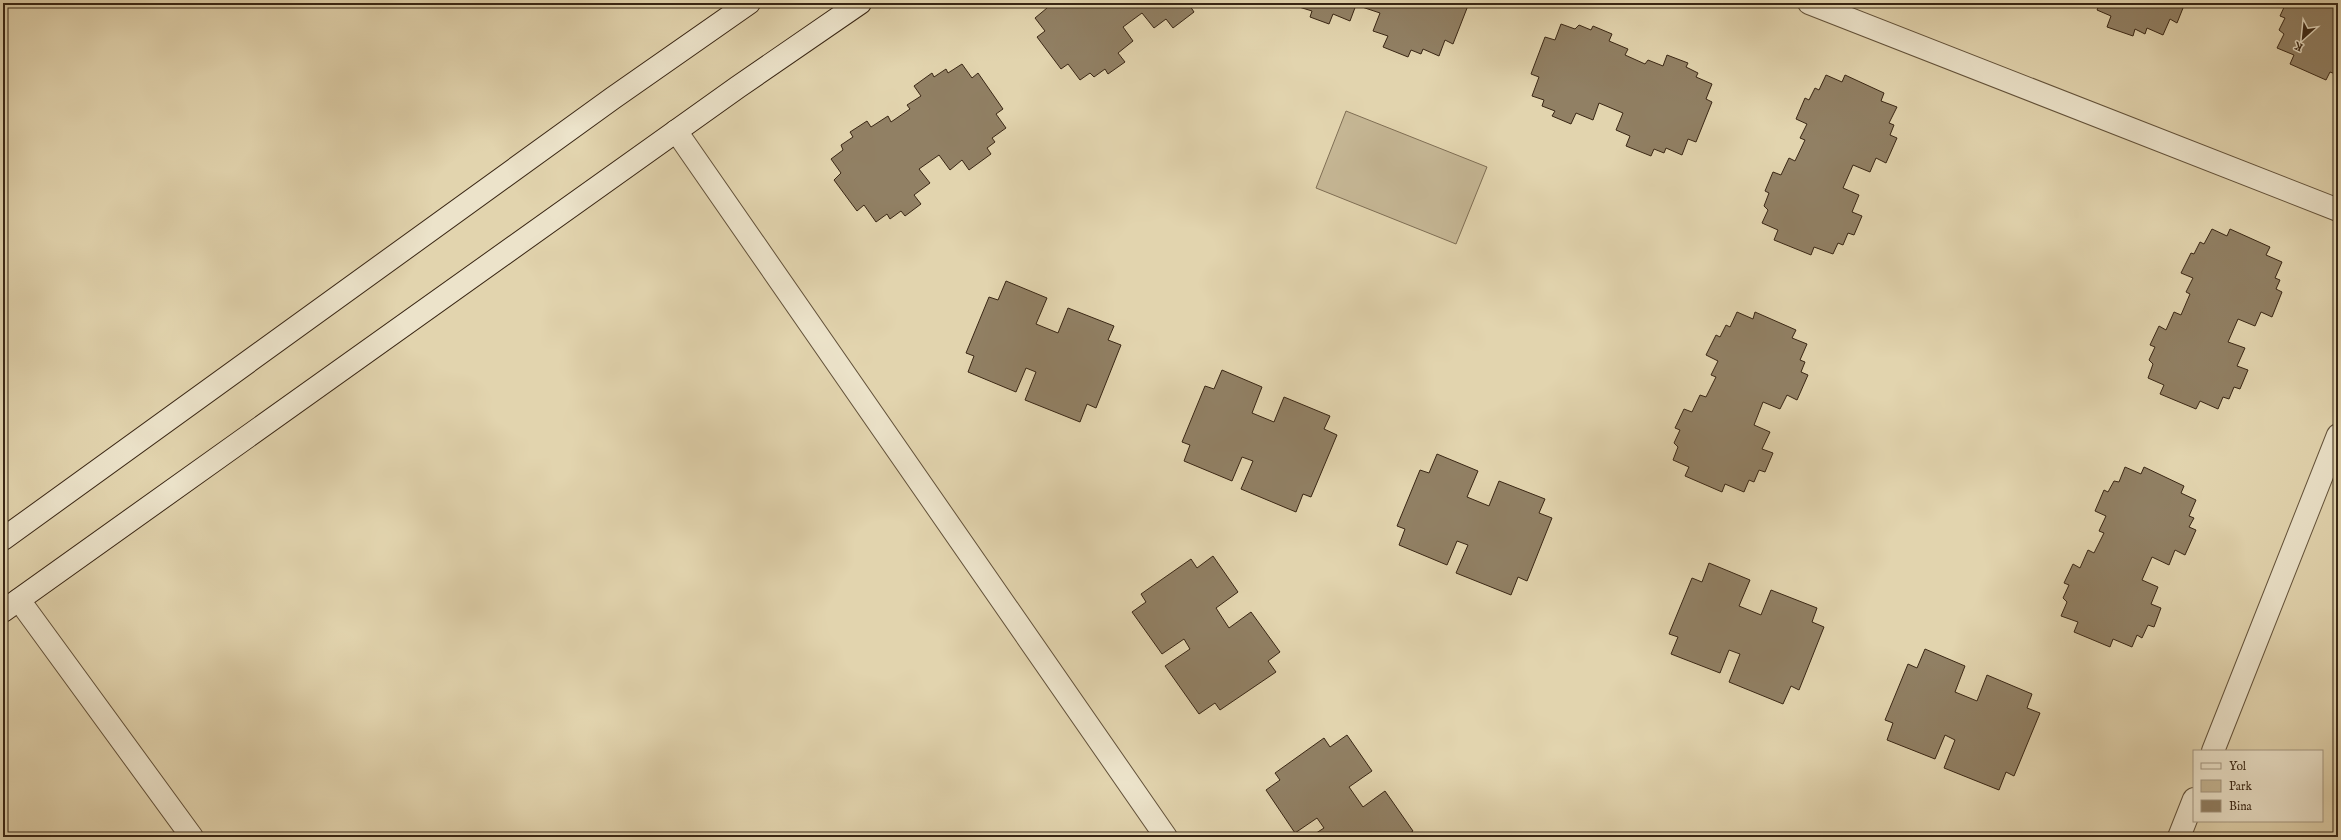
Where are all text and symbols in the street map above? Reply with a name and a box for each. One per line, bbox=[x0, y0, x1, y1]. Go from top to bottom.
north arrow bbox=[2283, 18, 2323, 58]
text: K bbox=[2291, 38, 2306, 54]
legend bbox=[2193, 750, 2323, 822]
text: Yol bbox=[2229, 759, 2247, 774]
text: Park bbox=[2229, 779, 2252, 794]
text: Bina bbox=[2229, 799, 2253, 814]

